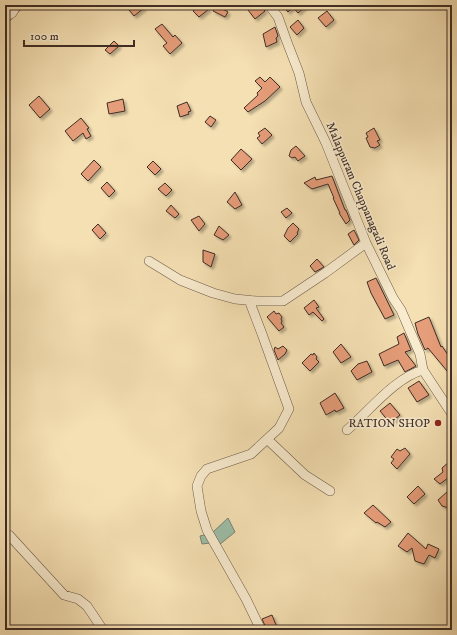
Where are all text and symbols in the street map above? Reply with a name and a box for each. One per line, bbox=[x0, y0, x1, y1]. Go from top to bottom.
scale bar bbox=[24, 22, 134, 48]
text: 100 m bbox=[30, 29, 59, 44]
street label: Malappuram Chappanagadi Road bbox=[323, 120, 399, 272]
place label: RATION SHOP bbox=[348, 416, 430, 431]
marker: RATION SHOP bbox=[433, 418, 443, 428]

